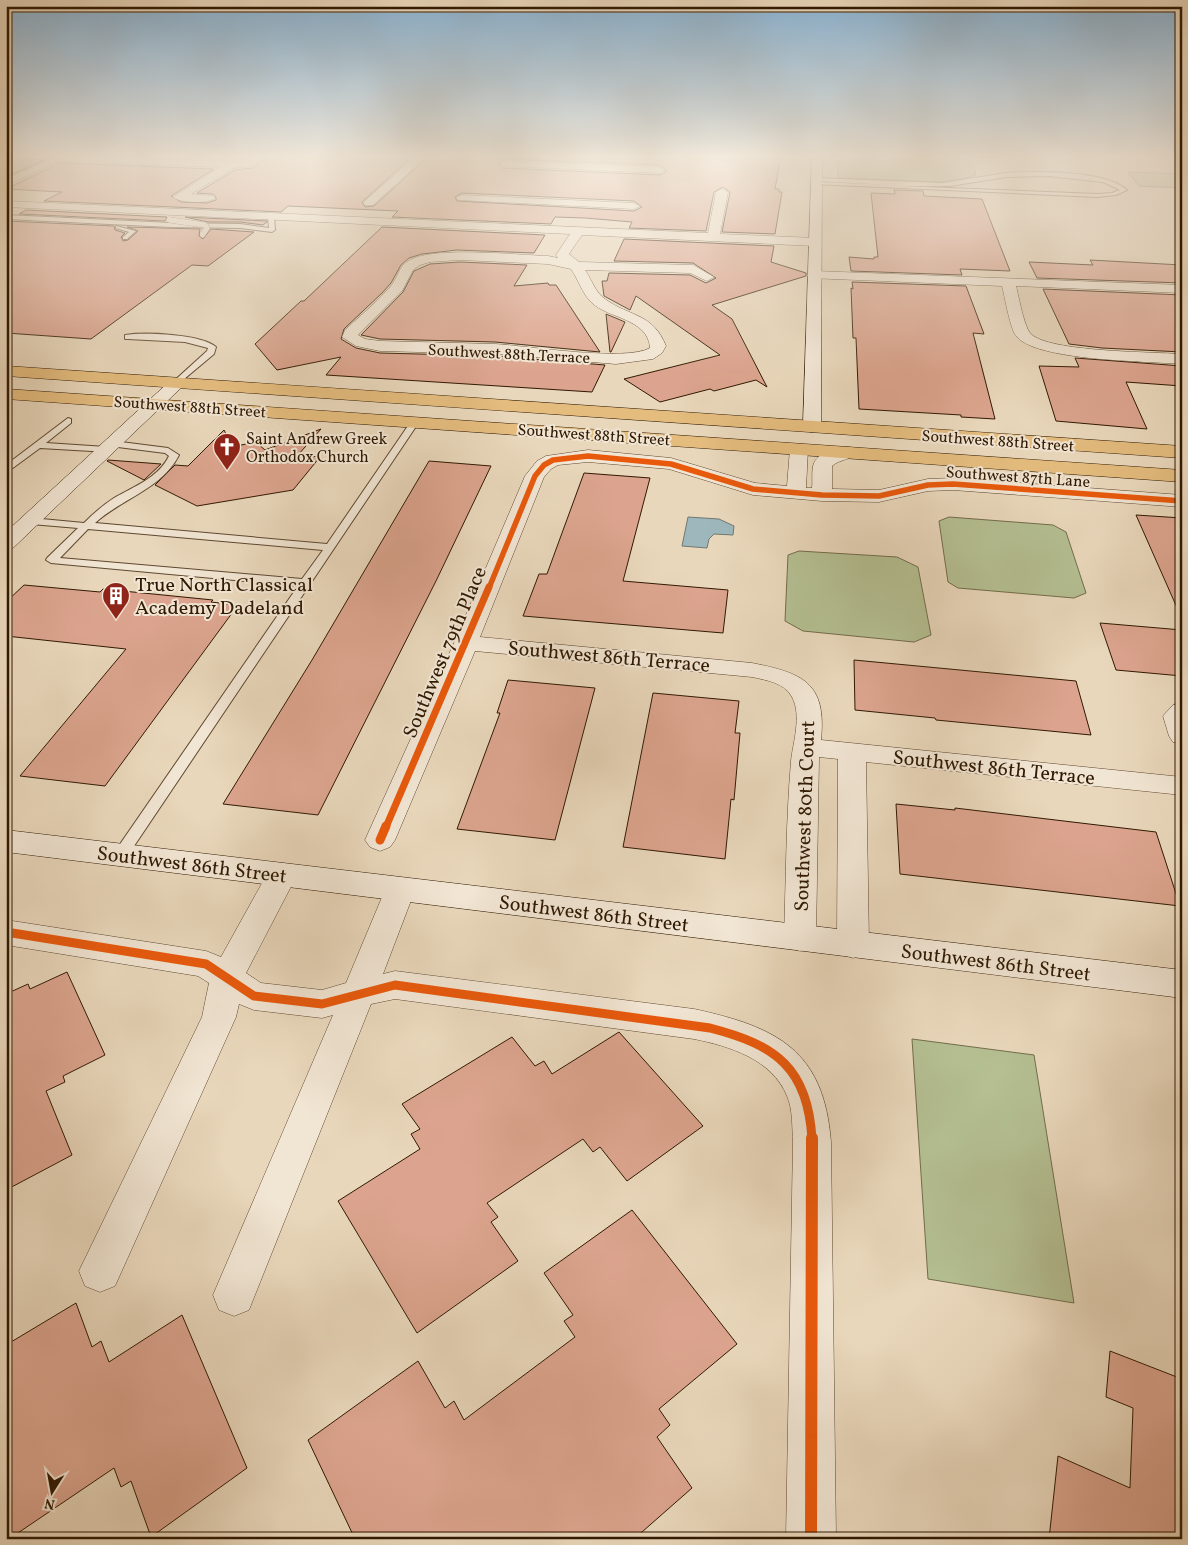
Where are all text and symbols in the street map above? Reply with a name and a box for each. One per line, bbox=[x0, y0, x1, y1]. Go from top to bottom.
street label: Southwest 88th Terrace bbox=[427, 340, 591, 370]
street label: Southwest 88th Street bbox=[113, 392, 267, 424]
street label: Southwest 88th Street bbox=[517, 420, 671, 452]
street label: Southwest 88th Street bbox=[921, 426, 1075, 458]
place label: Saint Andrew Greek Orthodox Church bbox=[246, 429, 388, 469]
church icon: Saint Andrew Greek Orthodox Church bbox=[212, 432, 242, 471]
street label: Southwest 87th Lane bbox=[945, 462, 1091, 494]
street label: Southwest 79th Place bbox=[397, 563, 495, 743]
place label: True North Classical Academy Dadeland bbox=[135, 572, 313, 623]
building icon: True North Classical Academy Dadeland bbox=[101, 581, 131, 620]
street label: Southwest 86th Terrace bbox=[506, 635, 711, 681]
street label: Southwest 80th Court bbox=[789, 720, 823, 912]
street label: Southwest 86th Terrace bbox=[891, 744, 1096, 794]
street label: Southwest 86th Street bbox=[95, 840, 288, 892]
street label: Southwest 86th Street bbox=[497, 889, 690, 941]
street label: Southwest 86th Street bbox=[899, 938, 1092, 990]
north arrow bbox=[28, 1468, 78, 1518]
text: N bbox=[43, 1493, 57, 1514]

